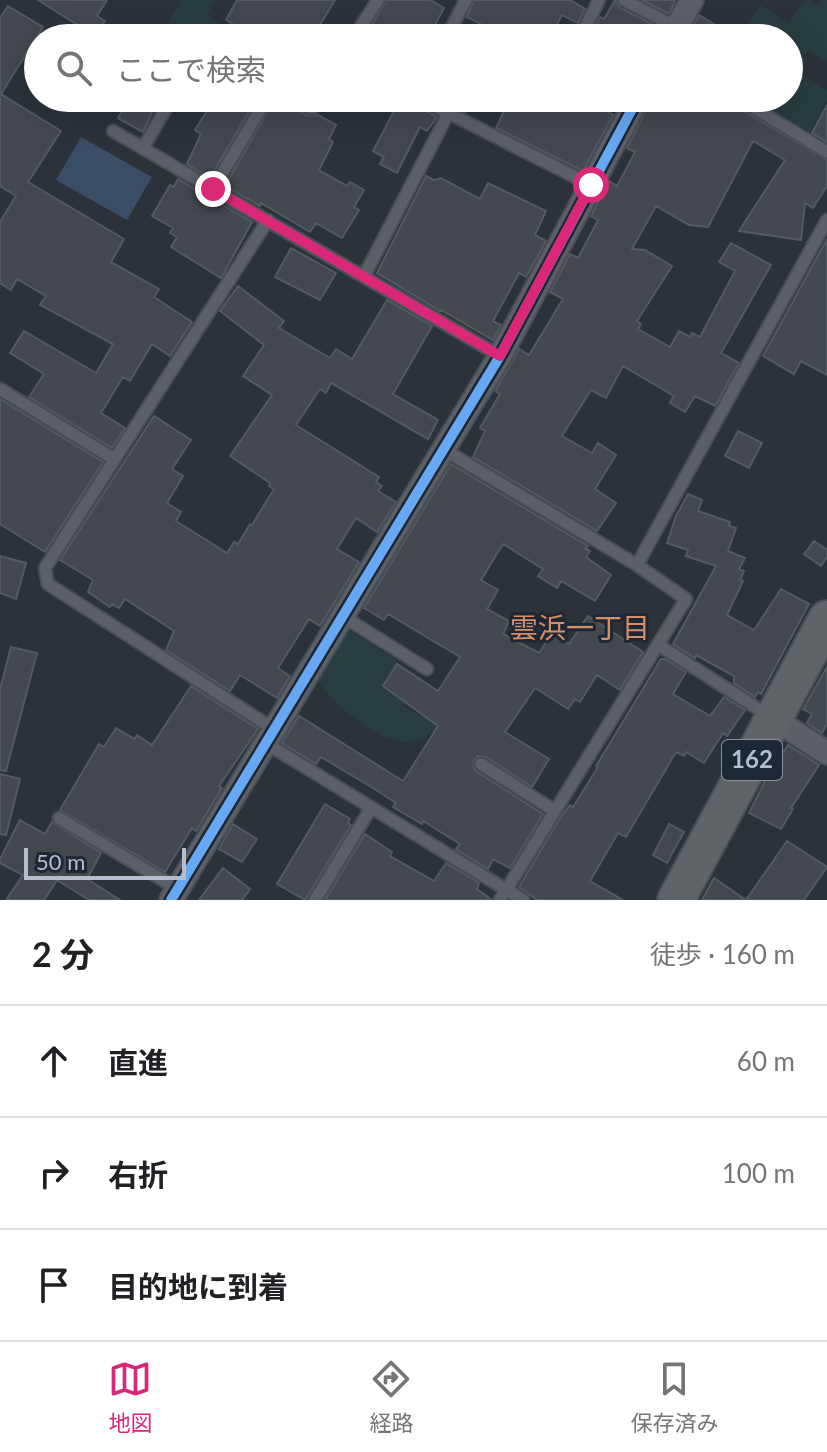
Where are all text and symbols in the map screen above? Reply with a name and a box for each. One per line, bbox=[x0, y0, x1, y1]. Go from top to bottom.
search box bbox=[24, 24, 803, 112]
icon: search bbox=[52, 46, 96, 90]
text: ここで検索 bbox=[116, 51, 266, 87]
route start bbox=[573, 167, 609, 203]
route end bbox=[195, 171, 231, 207]
district label: 雲浜一丁目 bbox=[510, 610, 650, 644]
road number: 162 bbox=[722, 740, 782, 780]
scale bar bbox=[24, 844, 186, 880]
text: 50 m bbox=[36, 848, 85, 875]
text: 2 分 bbox=[32, 933, 94, 974]
text: 徒歩 · 160 m bbox=[650, 938, 795, 970]
icon: ahead bbox=[32, 1039, 76, 1083]
text: 直進 bbox=[108, 1044, 168, 1080]
text: 60 m bbox=[737, 1045, 795, 1077]
icon: right bbox=[32, 1151, 76, 1195]
text: 右折 bbox=[108, 1156, 168, 1192]
text: 100 m bbox=[722, 1157, 795, 1189]
icon: arrive bbox=[32, 1263, 76, 1307]
text: 目的地に到着 bbox=[108, 1268, 288, 1304]
tab: 地図 bbox=[108, 1357, 153, 1437]
tab: 経路 bbox=[369, 1357, 414, 1437]
tab: 保存済み bbox=[630, 1357, 719, 1437]

